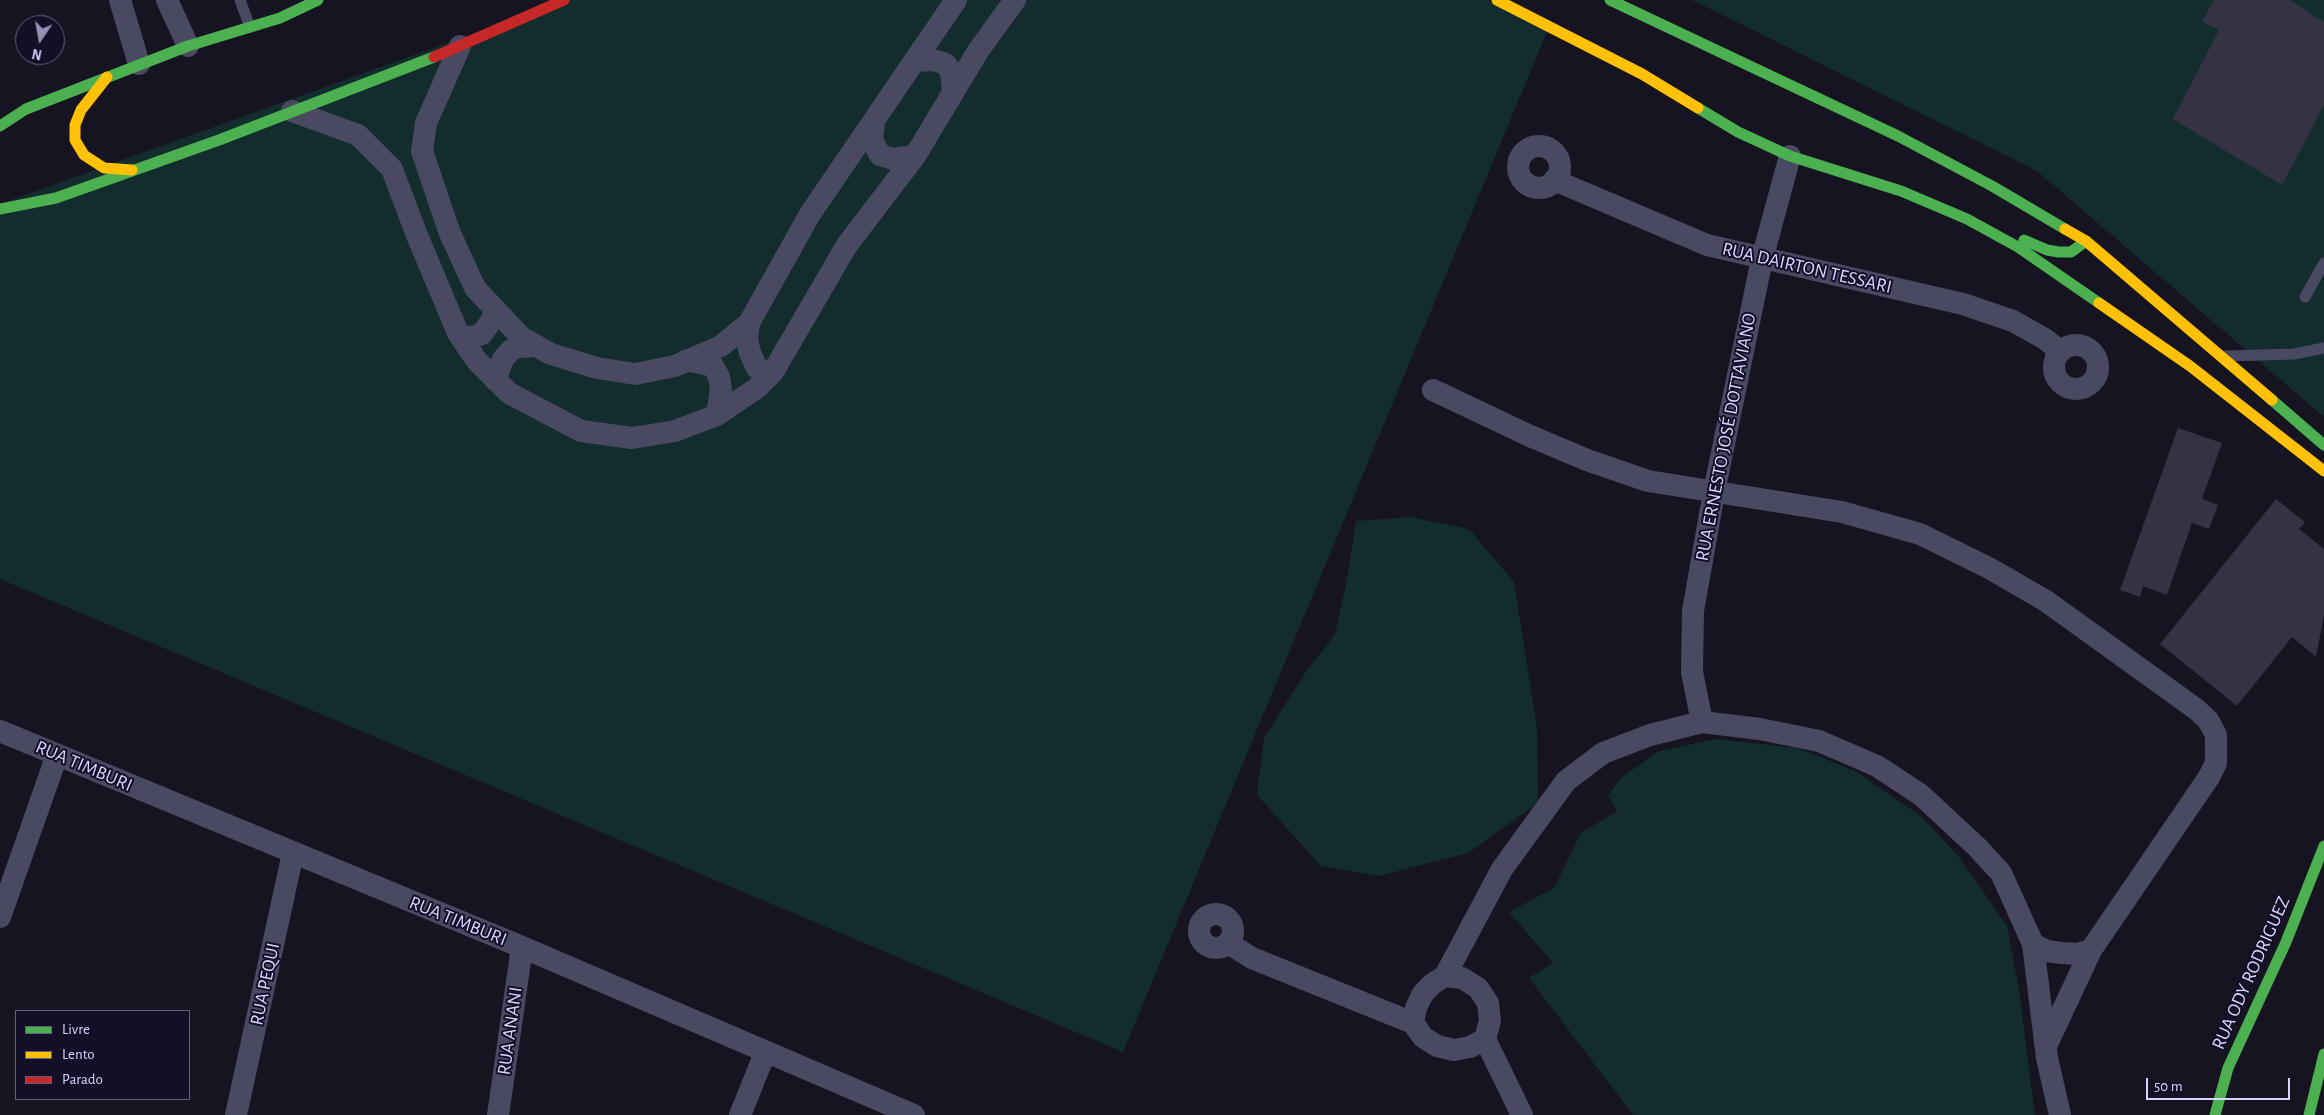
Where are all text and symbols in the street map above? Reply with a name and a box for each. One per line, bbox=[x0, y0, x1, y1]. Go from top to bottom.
north arrow bbox=[15, 15, 65, 65]
text: N bbox=[31, 46, 43, 62]
street label: RUA DAIRTON TESSARI bbox=[1720, 237, 1894, 299]
street label: RUA ERNESTO JOSÉ DOTTAVIANO bbox=[1691, 311, 1761, 563]
street label: RUA TIMBURI bbox=[32, 735, 136, 797]
street label: RUA TIMBURI bbox=[406, 891, 510, 951]
street label: RUA ODY RODRIGUEZ bbox=[2207, 893, 2295, 1053]
street label: RUA PEQUI bbox=[245, 941, 285, 1027]
street label: RUA ANANI bbox=[493, 985, 527, 1077]
legend bbox=[15, 1010, 190, 1100]
text: Livre bbox=[62, 1022, 90, 1037]
text: Lento bbox=[62, 1047, 95, 1062]
scale bar bbox=[2149, 1068, 2293, 1100]
text: Parado bbox=[62, 1072, 103, 1087]
text: 50 m bbox=[2154, 1079, 2183, 1094]

